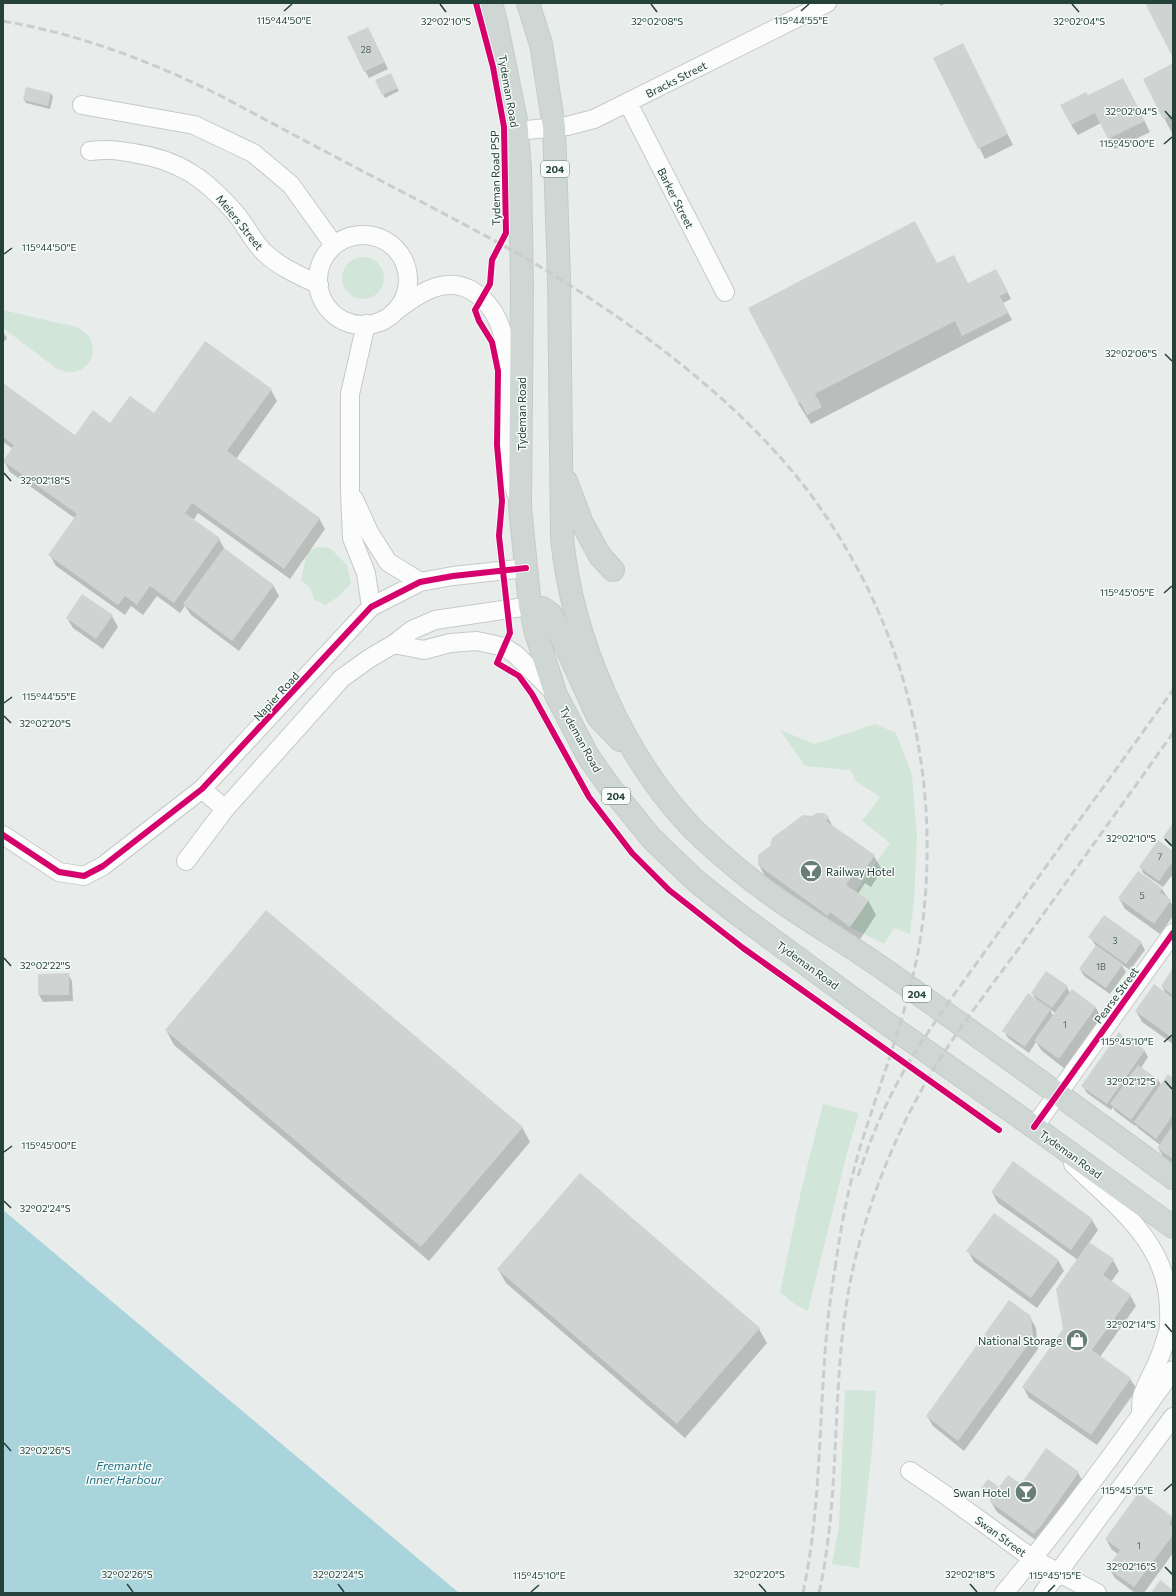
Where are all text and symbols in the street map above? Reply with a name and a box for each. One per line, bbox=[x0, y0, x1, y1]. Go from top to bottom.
text: 115°44'50"E bbox=[257, 14, 312, 26]
text: 115°44'55"E bbox=[774, 14, 828, 26]
text: 32°02'10"S bbox=[421, 15, 471, 27]
text: 32°02'08"S bbox=[631, 15, 683, 27]
text: 32°02'04"S bbox=[1053, 15, 1105, 27]
house number: 28 bbox=[361, 44, 371, 55]
street label: Tydeman Road bbox=[496, 54, 522, 128]
street label: Bracks Street bbox=[643, 58, 709, 100]
text: 32°02'04"S bbox=[1105, 105, 1157, 117]
street label: Tydeman Road PSP bbox=[488, 130, 502, 226]
text: 115°45'00"E bbox=[1099, 137, 1155, 149]
road number: 204 bbox=[541, 161, 569, 177]
street label: Barker Street bbox=[655, 165, 697, 231]
street label: Meiers Street bbox=[214, 192, 267, 253]
text: 115°44'50"E bbox=[22, 241, 77, 253]
text: 32°02'06"S bbox=[1105, 347, 1157, 359]
street label: Tydeman Road bbox=[515, 377, 528, 451]
text: 32°02'18"S bbox=[20, 474, 70, 486]
text: 115°45'05"E bbox=[1100, 586, 1154, 598]
street label: Napier Road bbox=[251, 669, 301, 723]
text: 115°44'55"E bbox=[22, 690, 76, 702]
street label: Tydeman Road bbox=[557, 704, 605, 774]
text: 32°02'20"S bbox=[19, 717, 71, 729]
road number: 204 bbox=[602, 788, 630, 804]
text: 32°02'10"S bbox=[1106, 832, 1156, 844]
house number: 7 bbox=[1158, 851, 1163, 862]
bar icon: Railway Hotel bbox=[798, 858, 824, 884]
place label: Railway Hotel bbox=[826, 865, 895, 878]
house number: 5 bbox=[1139, 890, 1145, 901]
house number: 3 bbox=[1112, 935, 1118, 946]
street label: Tydeman Road bbox=[774, 938, 842, 992]
text: 32°02'22"S bbox=[20, 959, 71, 971]
house number: 1B bbox=[1096, 961, 1106, 972]
street label: Pearse Street bbox=[1091, 964, 1141, 1026]
road number: 204 bbox=[903, 986, 931, 1002]
house number: 1 bbox=[1063, 1019, 1067, 1030]
text: 115°45'10"E bbox=[1100, 1035, 1154, 1047]
text: 32°02'12"S bbox=[1106, 1075, 1156, 1087]
street label: Tydeman Road bbox=[1037, 1127, 1105, 1181]
text: 115°45'00"E bbox=[21, 1139, 77, 1151]
text: 32°02'24"S bbox=[19, 1202, 71, 1214]
text: 32°02'14"S bbox=[1106, 1318, 1156, 1330]
shop icon: National Storage bbox=[1064, 1327, 1090, 1353]
place label: National Storage bbox=[978, 1334, 1062, 1347]
text: 32°02'26"S bbox=[19, 1444, 71, 1456]
water label: Fremantle Inner Harbour bbox=[86, 1458, 163, 1486]
bar icon: Swan Hotel bbox=[1013, 1479, 1039, 1505]
text: 115°45'15"E bbox=[1101, 1484, 1153, 1496]
place label: Swan Hotel bbox=[953, 1486, 1010, 1499]
street label: Swan Street bbox=[973, 1513, 1030, 1559]
house number: 1 bbox=[1137, 1540, 1141, 1551]
text: 32°02'16"S bbox=[1106, 1560, 1156, 1572]
text: 32°02'26"S bbox=[101, 1568, 153, 1580]
text: 32°02'24"S bbox=[312, 1568, 364, 1580]
text: 32°02'20"S bbox=[733, 1568, 785, 1580]
text: 32°02'18"S bbox=[945, 1568, 995, 1580]
text: 115°45'10"E bbox=[512, 1569, 566, 1581]
text: 115°45'15"E bbox=[1029, 1569, 1081, 1581]

